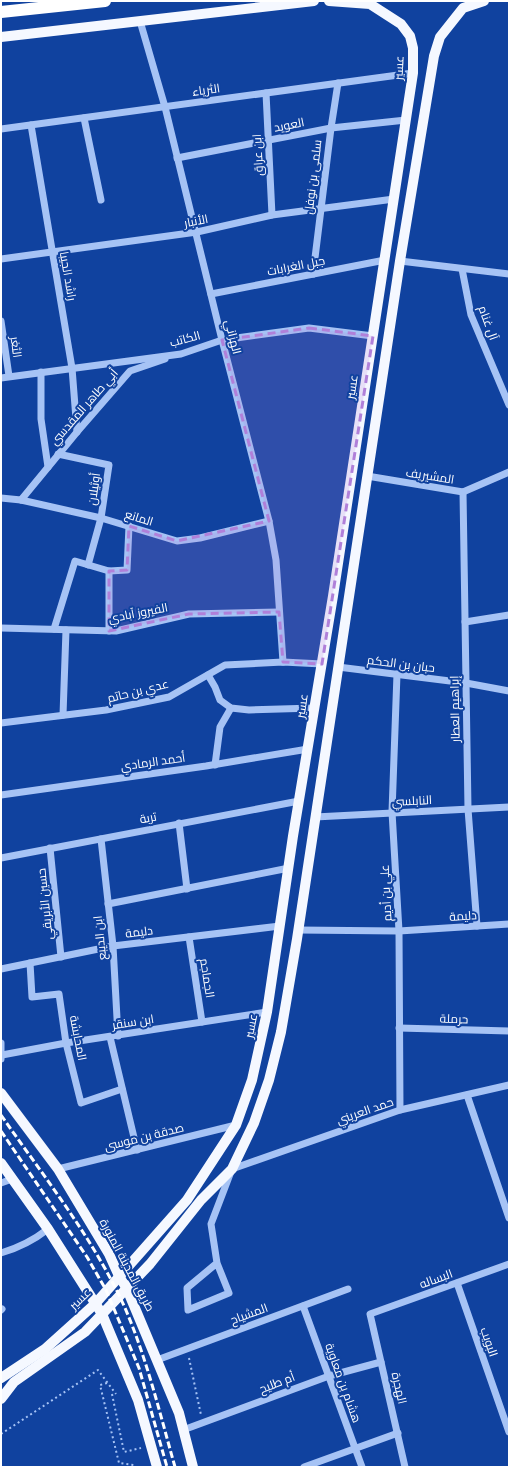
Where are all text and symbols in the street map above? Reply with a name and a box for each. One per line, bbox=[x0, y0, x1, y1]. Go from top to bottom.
street label: عسير bbox=[391, 55, 407, 82]
street label: الثرياء bbox=[191, 81, 221, 99]
street label: العويد bbox=[273, 115, 305, 135]
street label: ابن عراق bbox=[250, 134, 266, 176]
street label: سلمى بن نوفل bbox=[301, 139, 325, 215]
street label: الأنبار bbox=[182, 212, 209, 230]
street label: راشد الجيبا bbox=[57, 250, 79, 302]
street label: جبل الغرابات bbox=[266, 254, 326, 278]
street label: آل غنام bbox=[474, 304, 501, 343]
street label: الهزاني bbox=[219, 318, 244, 356]
street label: الكاتب bbox=[168, 328, 202, 350]
street label: الثغر bbox=[7, 334, 24, 359]
street label: أبي طاهر المقدسي bbox=[46, 365, 123, 450]
street label: عسير bbox=[343, 374, 361, 401]
street label: المشيريف bbox=[405, 465, 455, 487]
street label: أوثيلان bbox=[84, 472, 103, 506]
street label: المانع bbox=[123, 507, 155, 530]
street label: الفيروز آبادي bbox=[107, 600, 170, 629]
street label: حبان بن الحكم bbox=[366, 653, 436, 676]
street label: إبراهيم العطار bbox=[447, 675, 464, 744]
street label: عدي بن حاتم bbox=[106, 677, 171, 708]
street label: عسير bbox=[293, 693, 311, 720]
street label: أحمد الرمادي bbox=[120, 750, 187, 776]
street label: النابلسي bbox=[392, 793, 433, 812]
street label: تربة bbox=[138, 809, 158, 826]
street label: علي بن أديم bbox=[377, 864, 397, 922]
street label: حسين الأبريقي bbox=[34, 867, 59, 940]
street label: دليمة bbox=[449, 908, 477, 924]
street label: ابن الديبع bbox=[91, 915, 110, 961]
street label: دليمة bbox=[124, 923, 154, 941]
street label: الجماجم bbox=[196, 957, 217, 999]
street label: ابن سنقر bbox=[110, 1012, 155, 1032]
street label: حرملة bbox=[439, 1012, 469, 1026]
street label: عسير bbox=[242, 1013, 260, 1040]
street label: المحابشة bbox=[67, 1014, 89, 1062]
street label: حمد العريني bbox=[335, 1095, 396, 1130]
street label: صدقة بن موسى bbox=[103, 1120, 185, 1154]
street label: طريق المدينة المنورة bbox=[97, 1216, 157, 1314]
street label: البساله bbox=[418, 1267, 454, 1291]
street label: عسير bbox=[66, 1285, 94, 1313]
street label: المشياح bbox=[228, 1301, 270, 1328]
street label: البويب bbox=[477, 1326, 501, 1358]
street label: هشام بن معاوية bbox=[321, 1341, 364, 1425]
street label: أم طليح bbox=[257, 1369, 297, 1397]
street label: الهجرة bbox=[389, 1371, 409, 1405]

